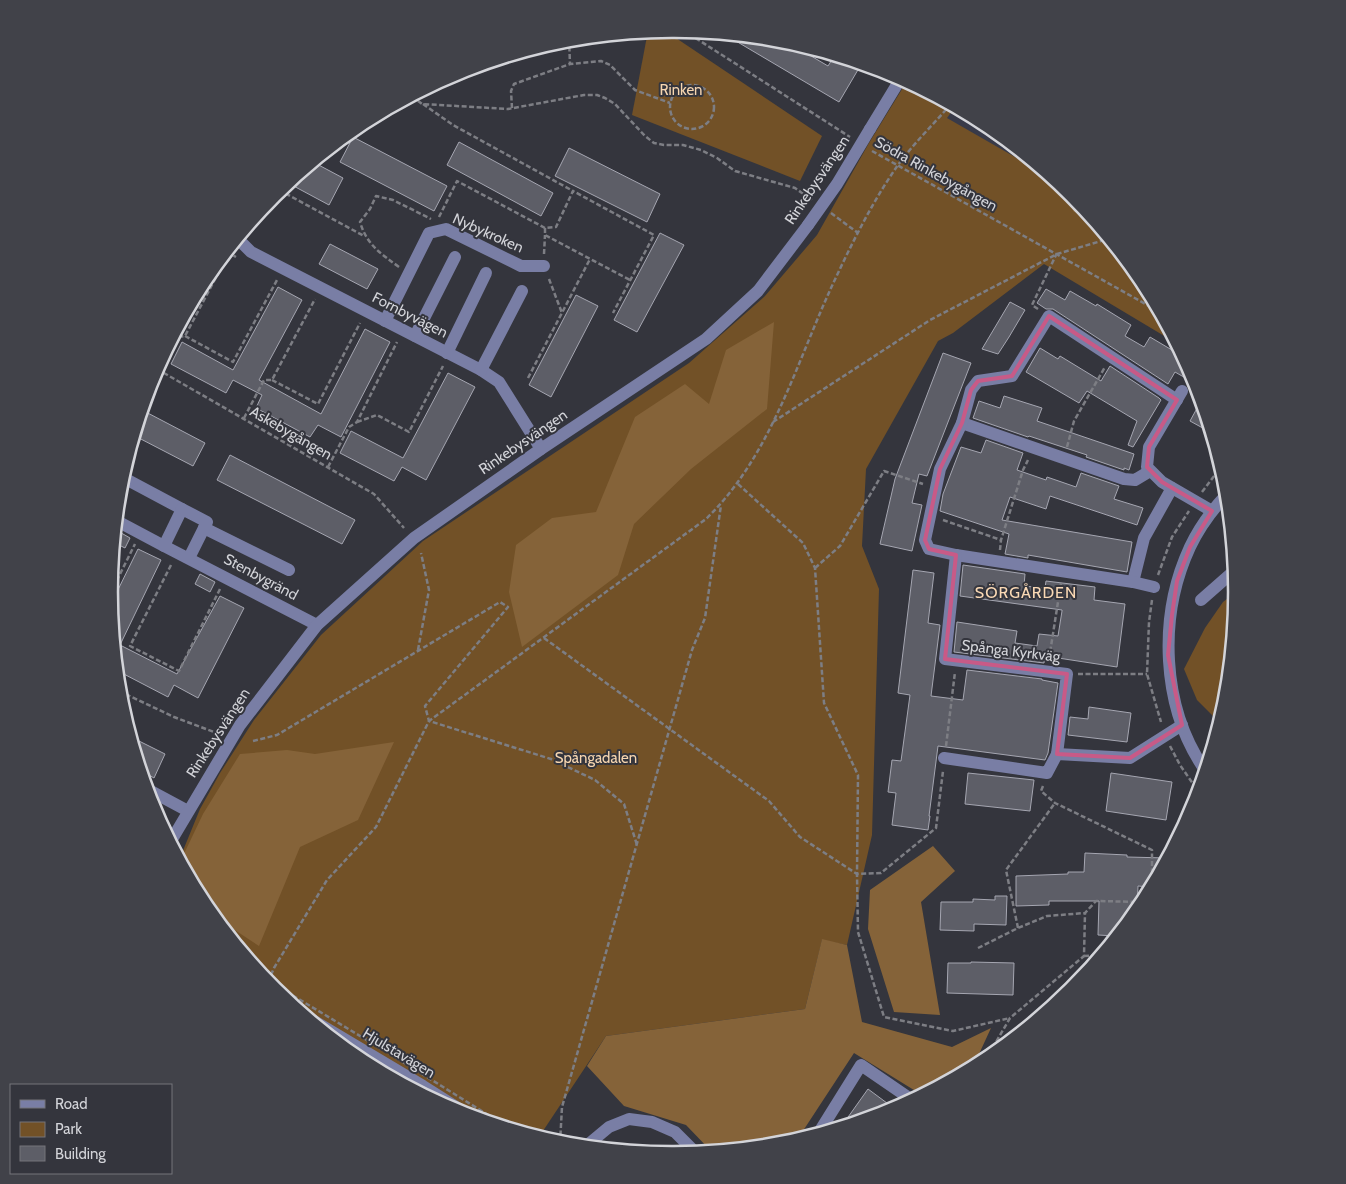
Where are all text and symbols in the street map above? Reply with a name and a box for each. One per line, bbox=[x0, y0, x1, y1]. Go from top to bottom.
park label: Rinken bbox=[660, 81, 702, 99]
street label: Rinkebysvängen bbox=[781, 132, 853, 228]
street label: Södra Rinkebygången bbox=[872, 133, 1000, 215]
street label: Nybykroken bbox=[450, 209, 526, 257]
street label: Fornbyvägen bbox=[369, 288, 451, 342]
street label: Askebygången bbox=[247, 402, 335, 464]
street label: Rinkebysvängen bbox=[475, 406, 571, 478]
street label: Stenbygränd bbox=[221, 550, 301, 604]
district label: SÖRGÅRDEN bbox=[975, 583, 1077, 602]
street label: Spånga Kyrkväg bbox=[961, 636, 1062, 666]
street label: Rinkebysvängen bbox=[182, 685, 254, 781]
park label: Spångadalen bbox=[555, 749, 637, 767]
street label: Hjulstavägen bbox=[360, 1024, 438, 1082]
legend bbox=[10, 1084, 172, 1174]
text: Road bbox=[55, 1095, 88, 1113]
text: Park bbox=[55, 1120, 82, 1138]
text: Building bbox=[55, 1145, 106, 1163]

